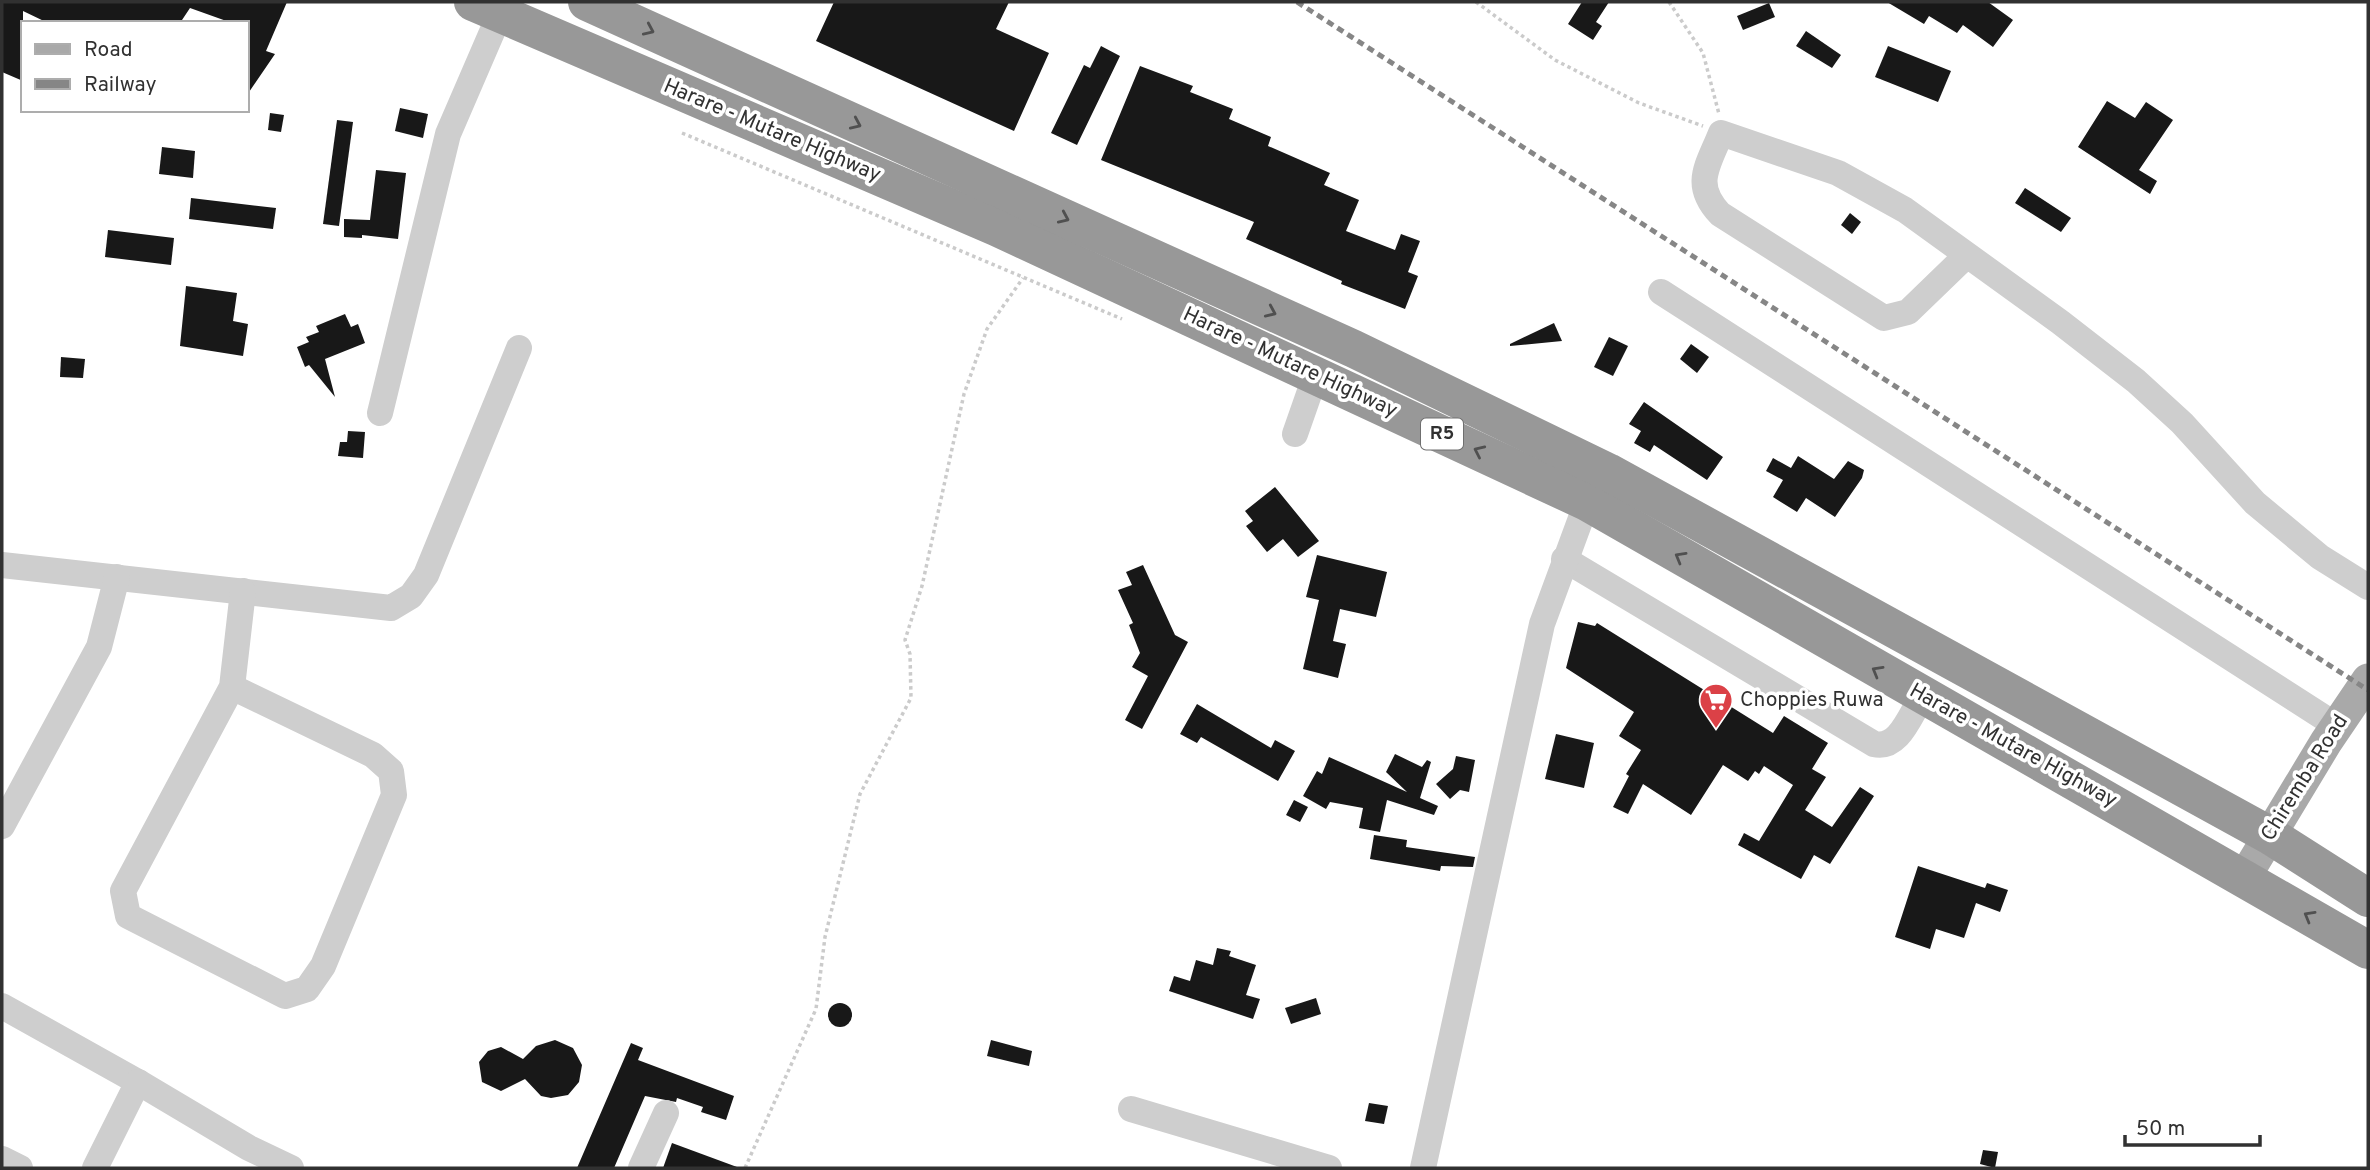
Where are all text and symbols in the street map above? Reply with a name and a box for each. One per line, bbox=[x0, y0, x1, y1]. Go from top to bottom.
legend bbox=[21, 21, 248, 112]
one-way arrow bbox=[642, 22, 654, 36]
text: Road bbox=[84, 37, 133, 64]
text: Railway bbox=[84, 72, 157, 99]
street label: Harare - Mutare Highway bbox=[659, 73, 885, 189]
one-way arrow bbox=[849, 116, 862, 130]
one-way arrow bbox=[1056, 210, 1069, 224]
street label: Harare - Mutare Highway bbox=[1178, 301, 1402, 425]
one-way arrow bbox=[1264, 304, 1276, 318]
road number: R5 bbox=[1421, 418, 1463, 449]
one-way arrow bbox=[1474, 445, 1486, 459]
one-way arrow bbox=[1675, 552, 1688, 565]
one-way arrow bbox=[1871, 666, 1884, 679]
street label: Harare - Mutare Highway bbox=[1904, 678, 2122, 814]
supermarket icon: Choppies Ruwa bbox=[1697, 681, 1735, 730]
place label: Choppies Ruwa bbox=[1740, 687, 1884, 714]
street label: Chiremba Road bbox=[2255, 710, 2355, 846]
one-way arrow bbox=[2304, 911, 2317, 924]
scale bar bbox=[2125, 1104, 2260, 1148]
text: 50 m bbox=[2136, 1116, 2185, 1143]

